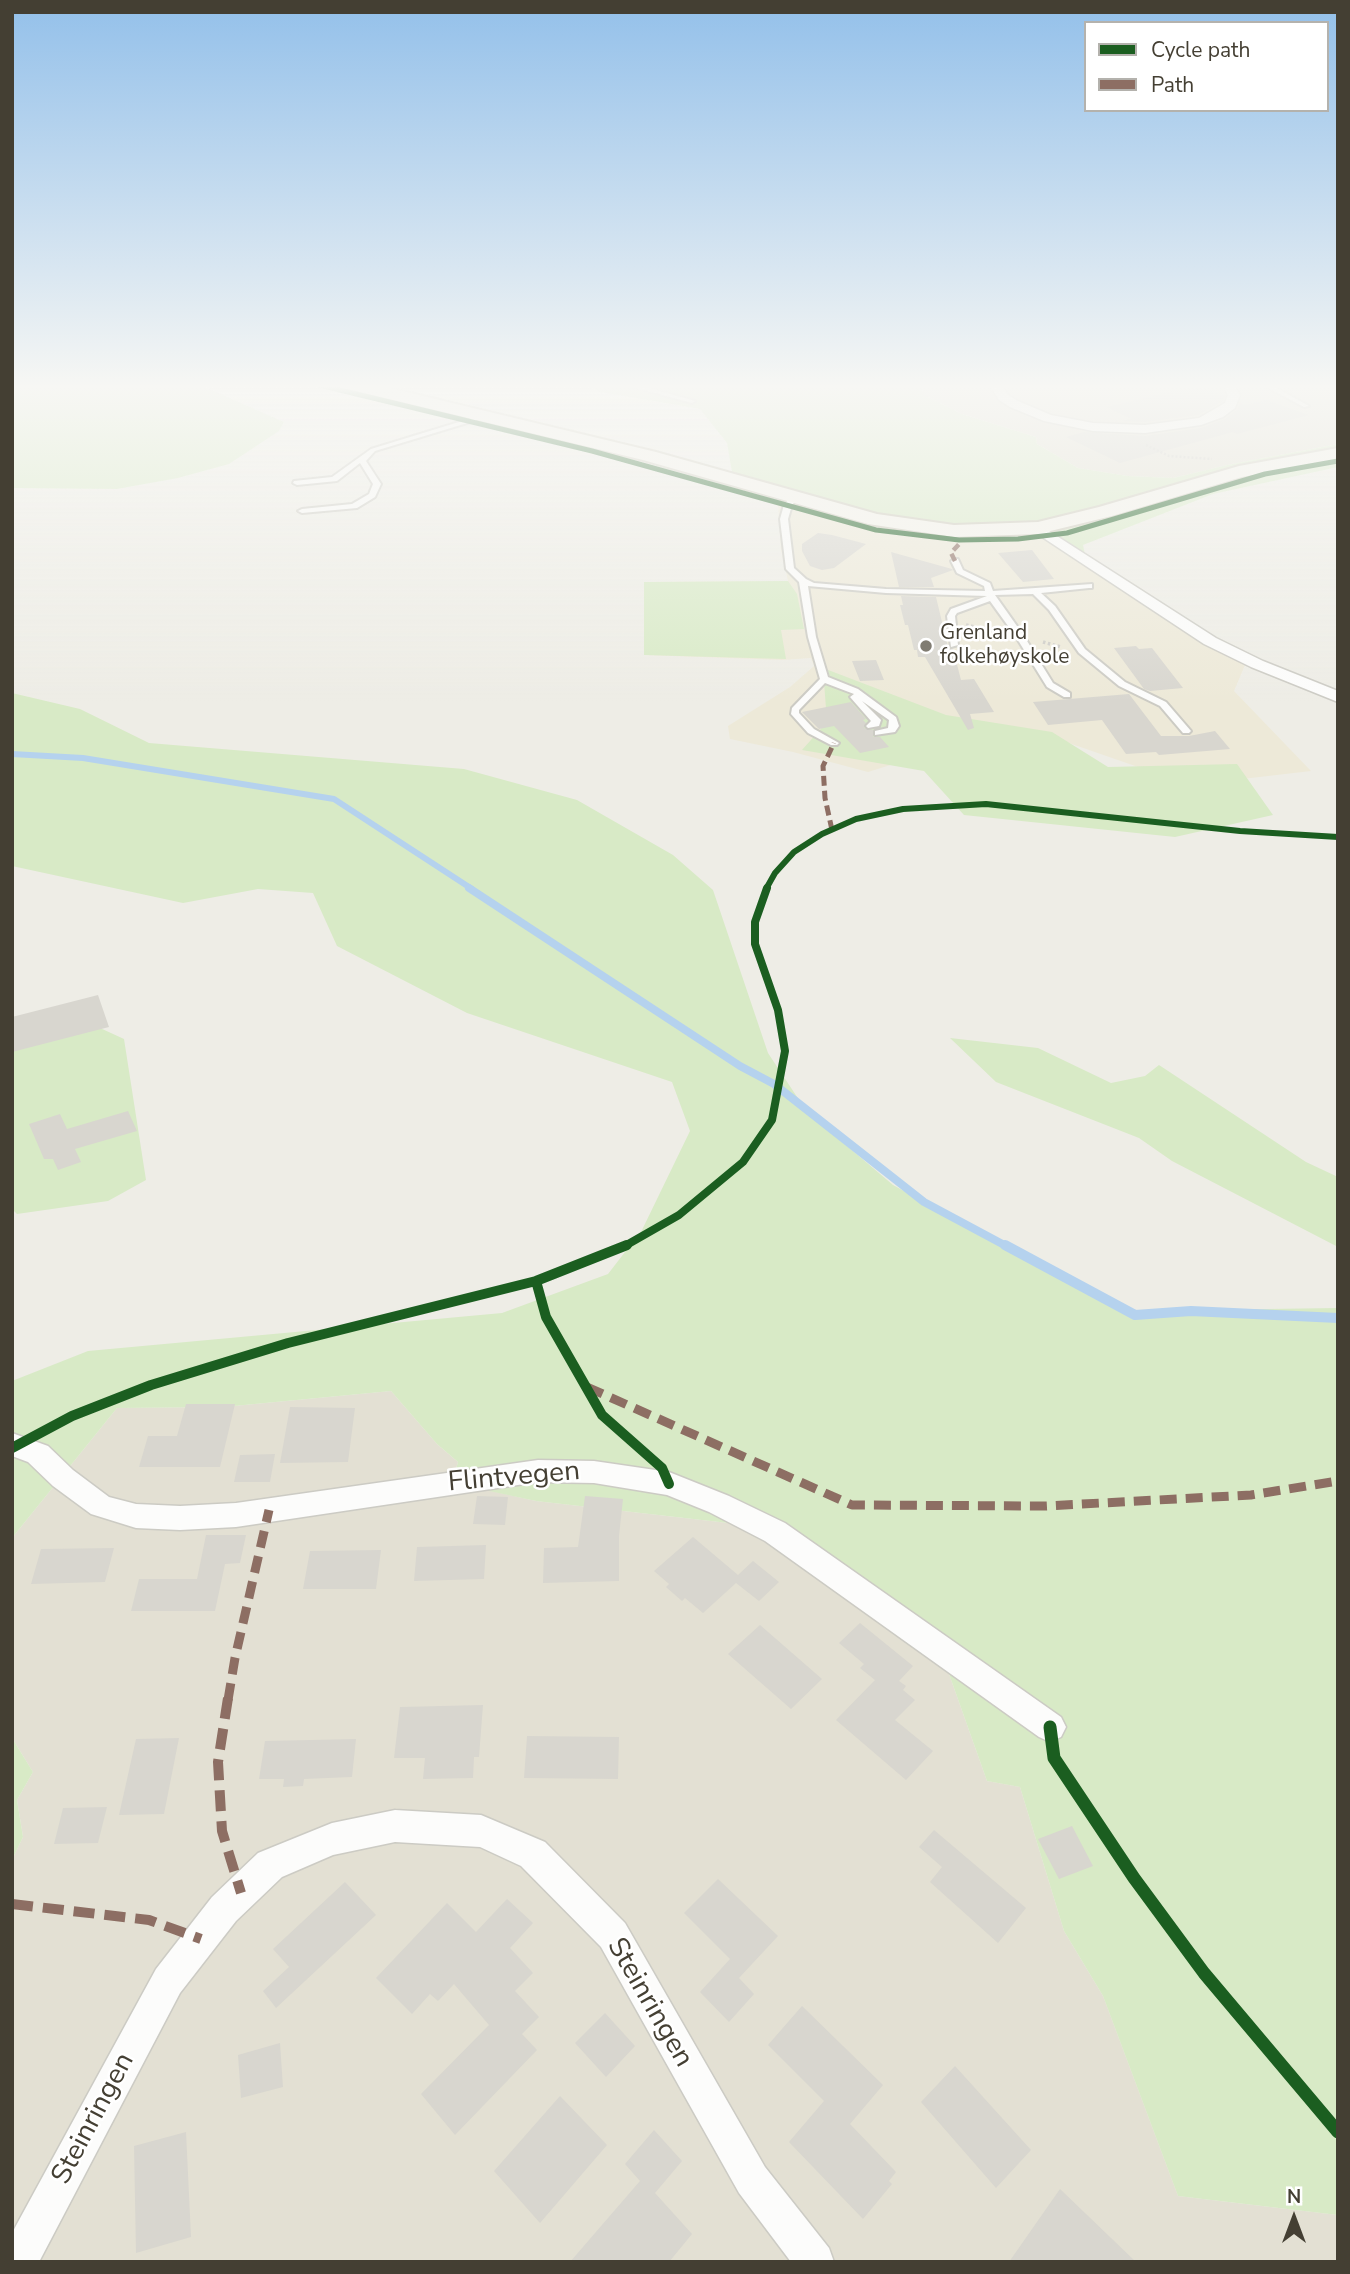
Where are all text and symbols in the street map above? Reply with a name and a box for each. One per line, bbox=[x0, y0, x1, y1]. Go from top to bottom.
legend bbox=[1084, 21, 1329, 112]
text: Cycle path bbox=[1151, 36, 1250, 64]
text: Path bbox=[1151, 71, 1194, 99]
place label: Grenland folkehøyskole bbox=[940, 621, 1069, 671]
marker: Grenland folkehøyskole bbox=[918, 638, 934, 654]
street label: Flintvegen bbox=[447, 1455, 581, 1501]
street label: Steinringen bbox=[599, 1932, 699, 2074]
street label: Steinringen bbox=[45, 2048, 143, 2190]
north arrow bbox=[1259, 2183, 1329, 2253]
text: N bbox=[1287, 2184, 1301, 2210]

